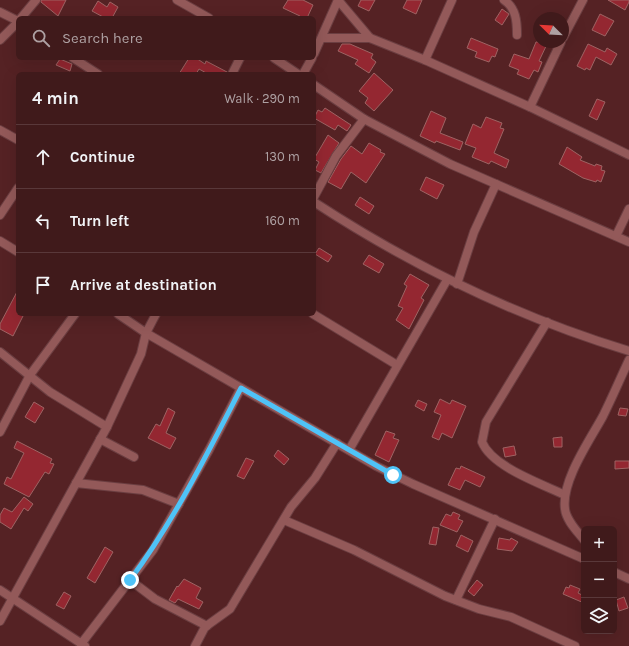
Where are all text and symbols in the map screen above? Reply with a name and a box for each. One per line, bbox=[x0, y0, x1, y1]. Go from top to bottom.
north arrow bbox=[533, 12, 569, 48]
search box bbox=[16, 16, 316, 60]
icon: search bbox=[30, 27, 52, 49]
text: Search here bbox=[62, 29, 143, 47]
text: 4 min bbox=[32, 88, 79, 108]
text: Walk · 290 m bbox=[224, 91, 300, 106]
icon: ahead bbox=[32, 146, 54, 168]
text: Continue bbox=[70, 148, 135, 166]
text: 130 m bbox=[265, 149, 300, 164]
icon: left bbox=[32, 210, 54, 232]
text: Turn left bbox=[70, 212, 129, 230]
text: 160 m bbox=[265, 213, 300, 228]
icon: arrive bbox=[32, 274, 54, 296]
text: Arrive at destination bbox=[70, 276, 217, 294]
route start bbox=[384, 466, 402, 484]
map controls bbox=[581, 526, 617, 634]
button: + bbox=[581, 526, 617, 562]
button: − bbox=[581, 562, 617, 598]
route end bbox=[121, 571, 139, 589]
button: layers bbox=[581, 598, 617, 634]

